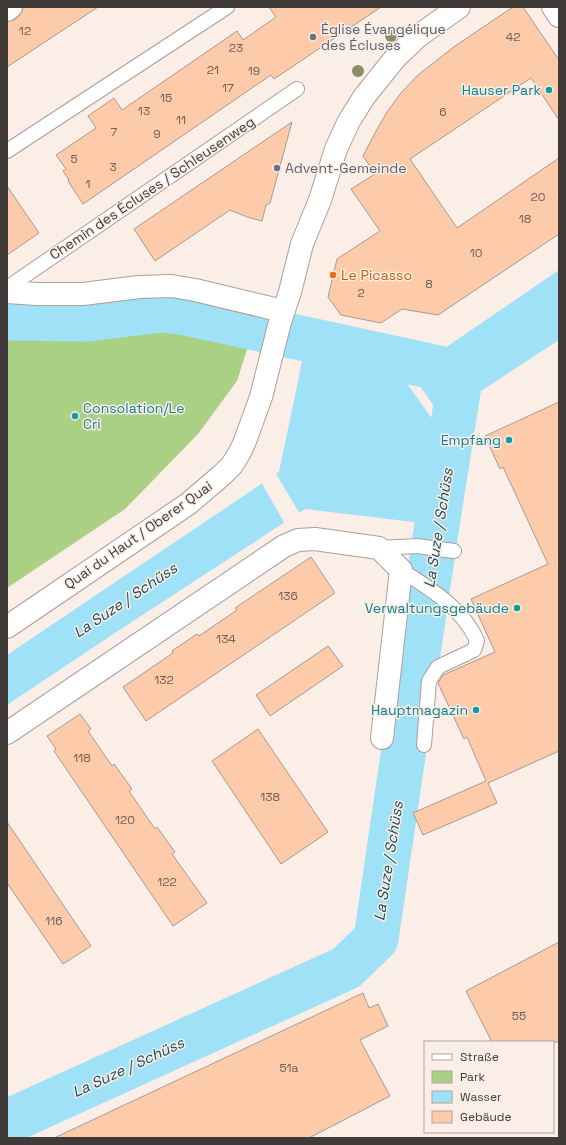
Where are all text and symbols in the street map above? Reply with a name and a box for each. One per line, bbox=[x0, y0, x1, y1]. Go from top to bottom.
place label: Église Évangélique des Écluses bbox=[321, 20, 446, 54]
house number: 12 bbox=[19, 23, 31, 39]
house number: 42 bbox=[506, 29, 520, 45]
marker: Église Évangélique des Écluses bbox=[308, 32, 318, 42]
house number: 23 bbox=[229, 40, 243, 56]
house number: 21 bbox=[207, 62, 219, 78]
house number: 19 bbox=[248, 63, 260, 79]
house number: 17 bbox=[222, 80, 234, 96]
place label: Hauser Park bbox=[462, 81, 541, 99]
marker: Hauser Park bbox=[544, 85, 554, 95]
house number: 15 bbox=[160, 90, 172, 106]
house number: 13 bbox=[138, 103, 150, 119]
house number: 6 bbox=[439, 104, 447, 120]
street label: Chemin des Écluses / Schleusenweg bbox=[46, 112, 258, 264]
house number: 11 bbox=[176, 112, 186, 128]
house number: 7 bbox=[111, 124, 118, 140]
house number: 9 bbox=[153, 126, 161, 142]
house number: 5 bbox=[70, 151, 78, 167]
house number: 3 bbox=[109, 159, 117, 175]
place label: Advent-Gemeinde bbox=[285, 159, 407, 177]
marker: Advent-Gemeinde bbox=[272, 163, 282, 173]
house number: 1 bbox=[85, 176, 91, 192]
house number: 20 bbox=[531, 189, 545, 205]
house number: 18 bbox=[519, 211, 531, 227]
house number: 10 bbox=[470, 245, 482, 261]
place label: Le Picasso bbox=[341, 266, 412, 284]
marker: Le Picasso bbox=[328, 270, 338, 280]
house number: 8 bbox=[425, 276, 433, 292]
house number: 2 bbox=[357, 285, 365, 301]
place label: Consolation/Le Cri bbox=[83, 399, 184, 433]
marker: Consolation/Le Cri bbox=[70, 411, 80, 421]
place label: Empfang bbox=[441, 431, 501, 449]
marker: Empfang bbox=[504, 435, 514, 445]
water label: La Suze / Schüss bbox=[419, 466, 457, 589]
street label: Quai du Haut / Oberer Quai bbox=[60, 477, 216, 593]
water label: La Suze / Schüss bbox=[70, 558, 181, 642]
house number: 136 bbox=[278, 588, 298, 604]
place label: Verwaltungsgebäude bbox=[365, 599, 509, 617]
marker: Verwaltungsgebäude bbox=[512, 603, 522, 613]
house number: 134 bbox=[216, 631, 236, 647]
house number: 132 bbox=[154, 672, 174, 688]
place label: Hauptmagazin bbox=[371, 701, 468, 719]
marker: Hauptmagazin bbox=[471, 705, 481, 715]
house number: 118 bbox=[73, 750, 91, 766]
house number: 138 bbox=[260, 789, 280, 805]
water label: La Suze / Schüss bbox=[369, 799, 407, 922]
house number: 120 bbox=[115, 812, 135, 828]
house number: 122 bbox=[157, 874, 177, 890]
house number: 116 bbox=[45, 913, 63, 929]
house number: 55 bbox=[512, 1008, 526, 1024]
water label: La Suze / Schüss bbox=[69, 1032, 188, 1101]
legend bbox=[424, 1041, 554, 1133]
text: Straße bbox=[460, 1049, 499, 1065]
house number: 51a bbox=[280, 1060, 299, 1076]
text: Park bbox=[460, 1069, 485, 1085]
text: Wasser bbox=[460, 1089, 502, 1105]
text: Gebäude bbox=[460, 1109, 512, 1125]

